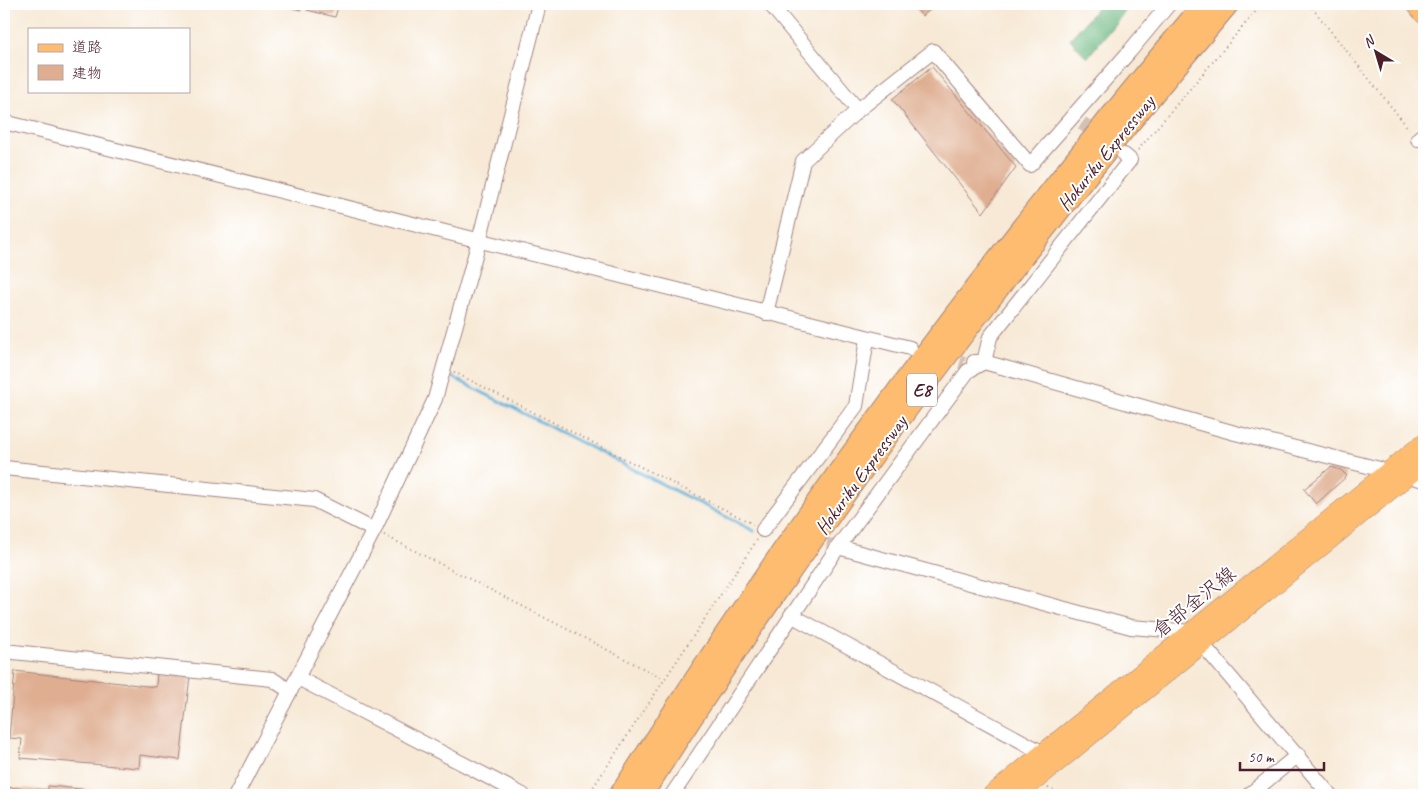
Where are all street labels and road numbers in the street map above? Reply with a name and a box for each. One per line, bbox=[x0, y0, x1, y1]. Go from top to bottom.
street label: Hokuriku Expressway bbox=[1052, 88, 1162, 216]
road number: E8 bbox=[907, 374, 937, 406]
street label: Hokuriku Expressway bbox=[809, 409, 914, 540]
street label: 倉部金沢線 bbox=[1147, 561, 1241, 643]

